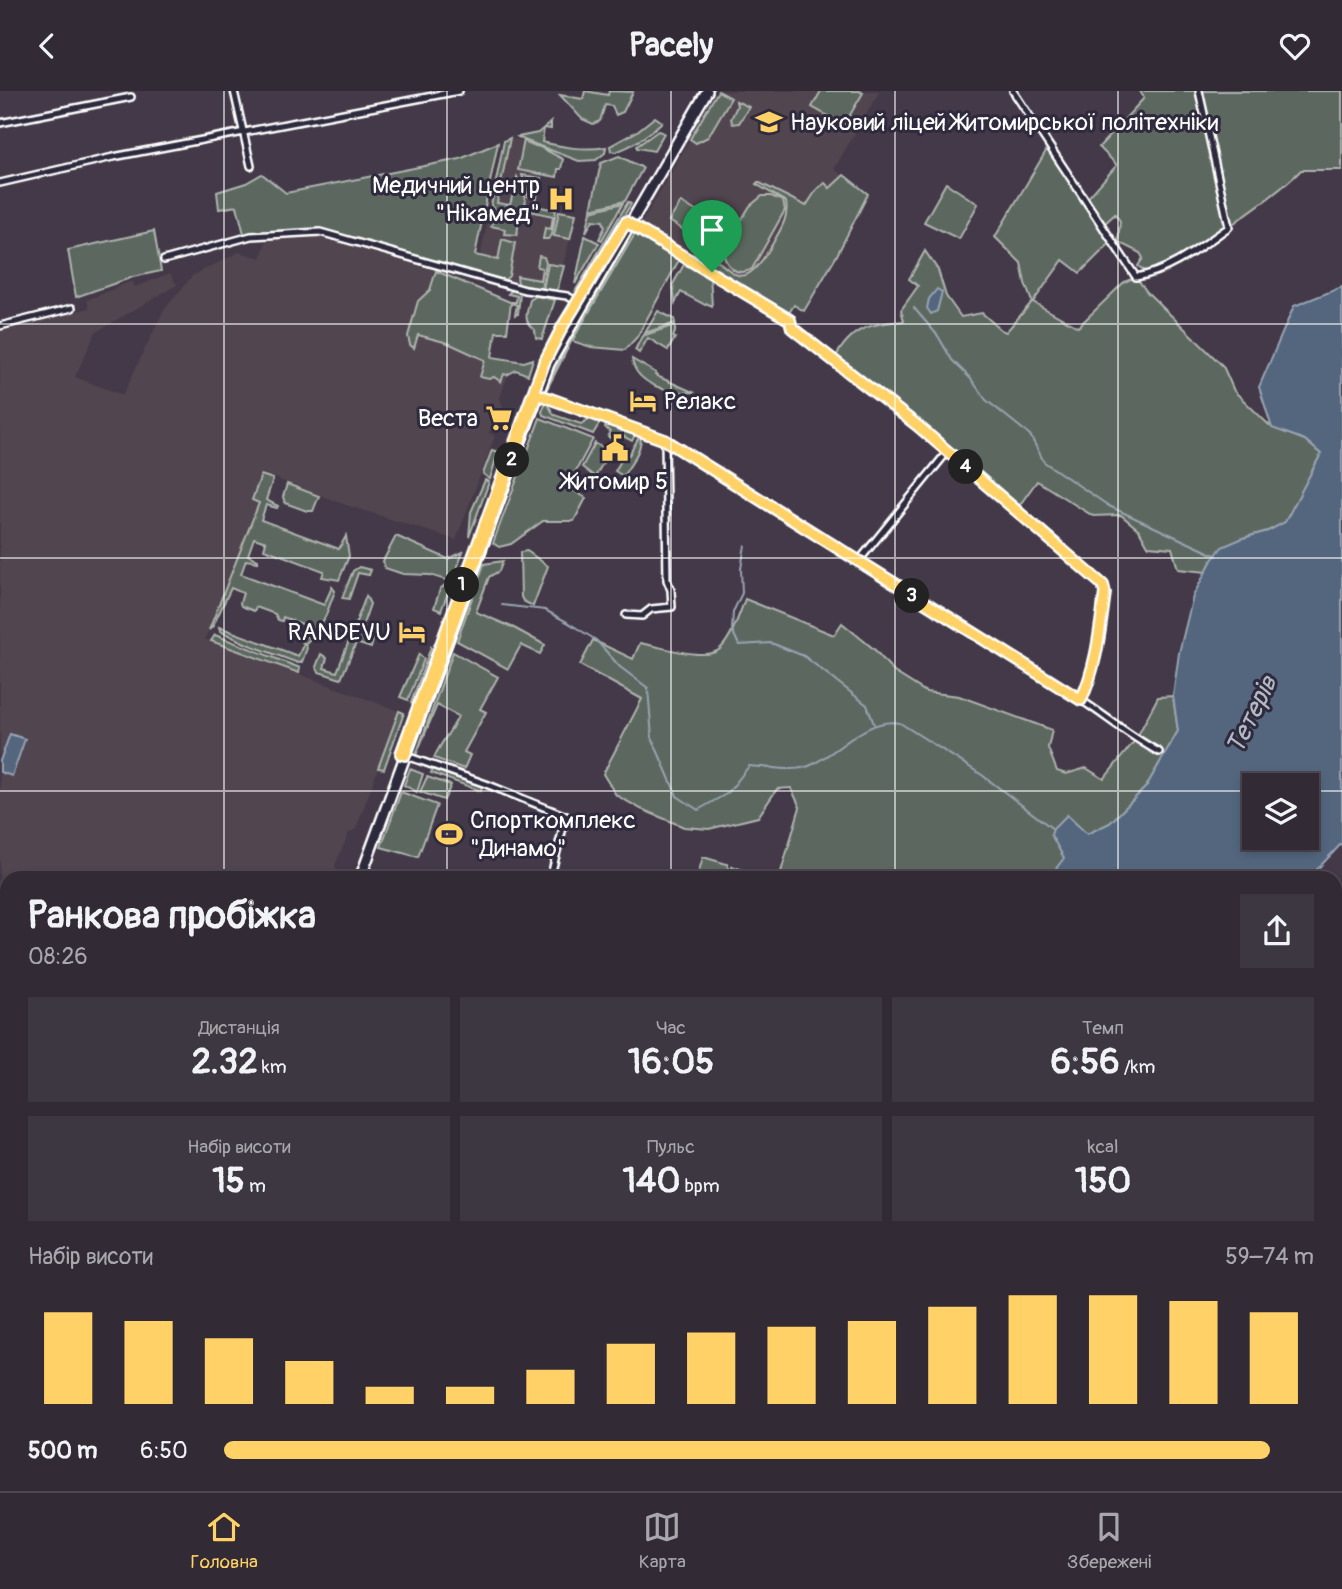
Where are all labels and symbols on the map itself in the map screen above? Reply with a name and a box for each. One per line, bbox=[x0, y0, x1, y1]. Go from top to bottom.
school or university icon: Науковий ліцей Житомирської політехніки bbox=[754, 107, 784, 137]
place label: Науковий ліцей Житомирської політехніки bbox=[790, 108, 1219, 137]
place label: Медичний центр "Нікамед" bbox=[372, 171, 540, 228]
hospital icon: Медичний центр "Нікамед" bbox=[546, 184, 576, 214]
pin bbox=[682, 200, 742, 272]
hotel icon: Релакс bbox=[628, 386, 658, 416]
place label: Релакс bbox=[664, 387, 736, 416]
supermarket icon: Веста bbox=[484, 403, 514, 433]
place label: Веста bbox=[418, 404, 478, 433]
public building icon: Житомир 5 bbox=[600, 433, 630, 463]
pin: 2 bbox=[494, 443, 530, 477]
pin: 4 bbox=[948, 449, 984, 485]
place label: Житомир 5 bbox=[558, 467, 668, 496]
pin: 1 bbox=[444, 567, 480, 603]
pin: 3 bbox=[894, 579, 930, 613]
hotel icon: RANDEVU bbox=[397, 617, 427, 647]
place label: RANDEVU bbox=[288, 618, 391, 647]
water label: Тетерів bbox=[1219, 670, 1285, 759]
place label: Спорткомплекс "Динамо" bbox=[470, 806, 636, 863]
sports icon: Спорткомплекс "Динамо" bbox=[434, 819, 464, 849]

